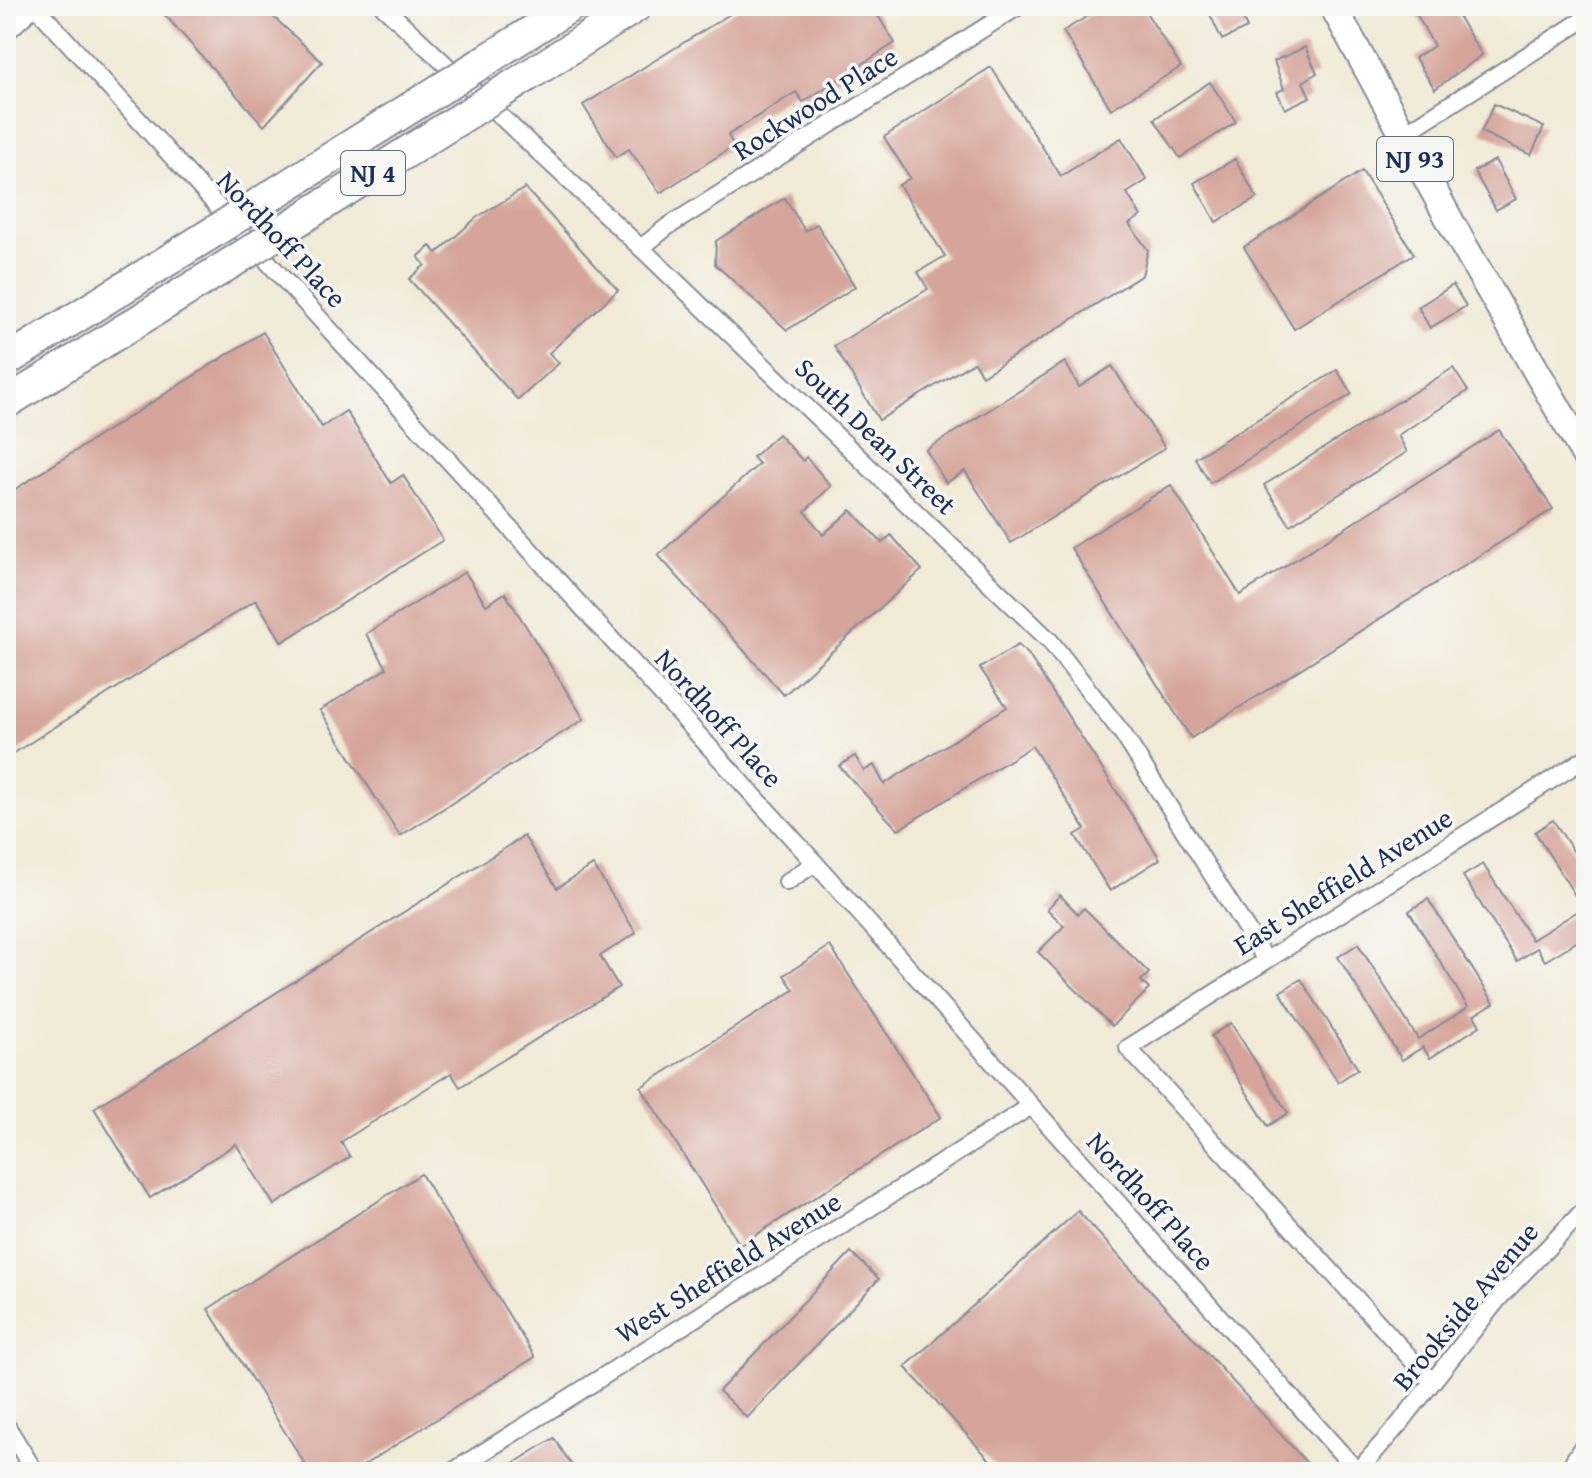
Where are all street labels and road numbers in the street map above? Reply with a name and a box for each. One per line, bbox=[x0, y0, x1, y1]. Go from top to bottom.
street label: Rockwood Place bbox=[724, 36, 905, 170]
road number: NJ 93 bbox=[1377, 137, 1453, 181]
road number: NJ 4 bbox=[341, 151, 405, 195]
street label: Nordhoff Place bbox=[208, 161, 357, 317]
street label: South Dean Street bbox=[786, 348, 967, 524]
street label: Nordhoff Place bbox=[646, 639, 793, 796]
street label: East Sheffield Avenue bbox=[1225, 797, 1460, 964]
street label: Nordhoff Place bbox=[1078, 1122, 1225, 1279]
street label: West Sheffield Avenue bbox=[607, 1180, 849, 1353]
street label: Brookside Avenue bbox=[1382, 1212, 1548, 1399]

